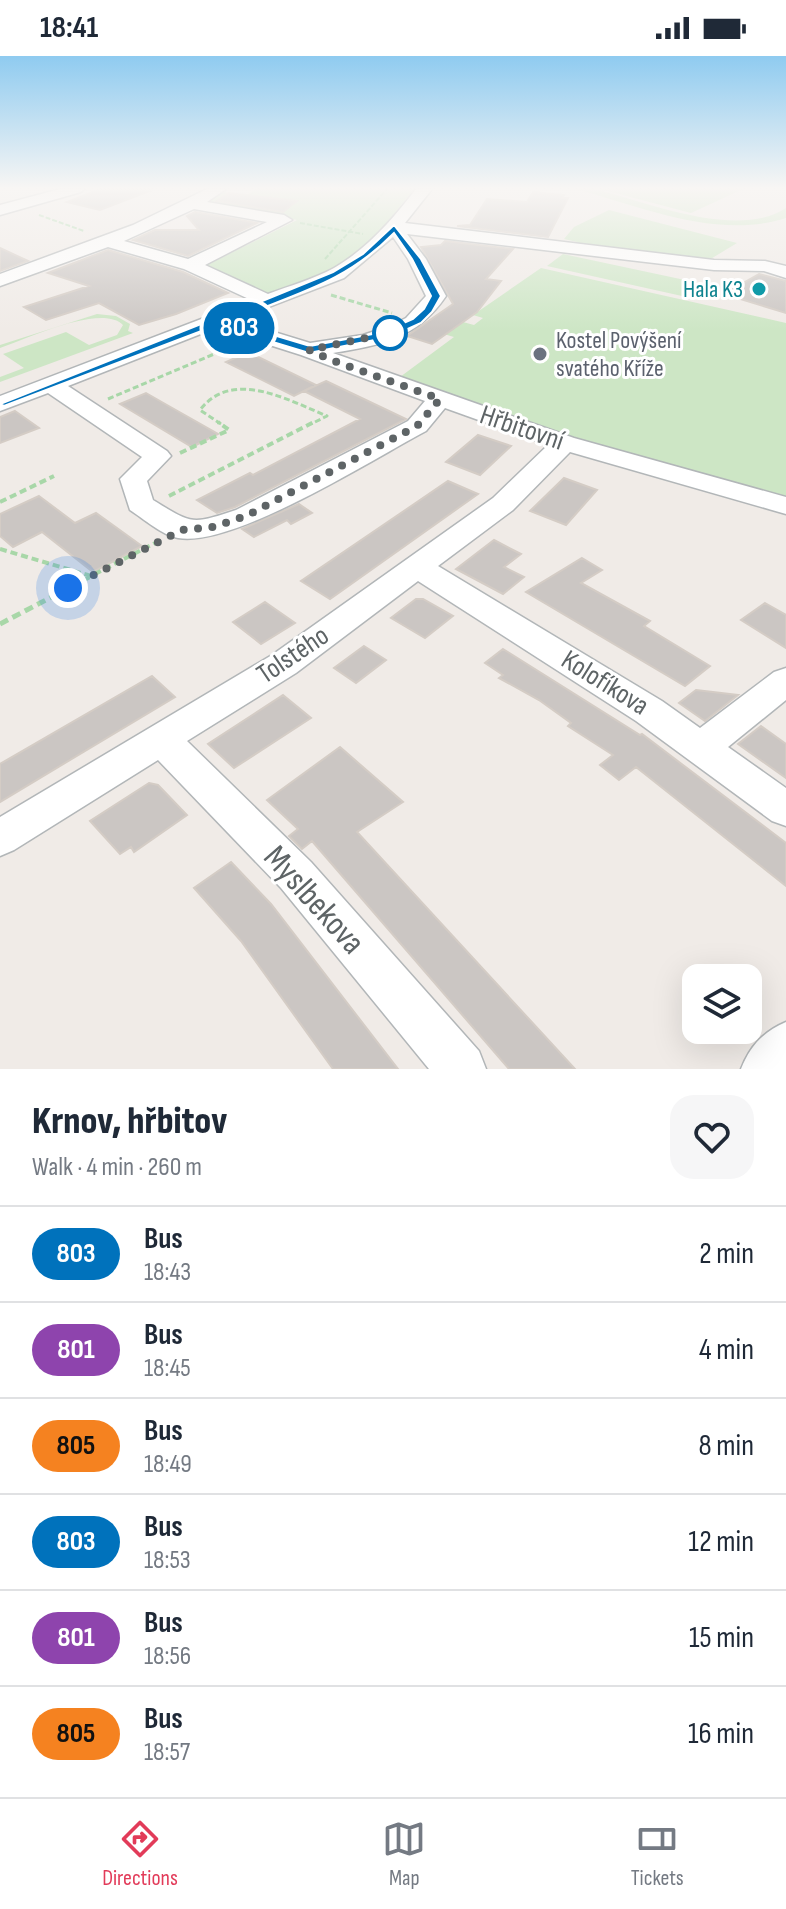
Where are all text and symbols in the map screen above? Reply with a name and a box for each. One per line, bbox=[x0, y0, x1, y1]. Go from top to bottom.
text: 18:41 bbox=[40, 10, 98, 46]
place label: Hala K3 bbox=[683, 275, 743, 304]
marker: Hala K3 bbox=[750, 280, 768, 298]
line badge: 803 bbox=[193, 302, 285, 354]
text: 803 bbox=[219, 311, 259, 344]
unlabelled marker bbox=[373, 316, 407, 350]
place label: Kostel Povýšení svatého Kříže bbox=[556, 326, 682, 383]
marker: Kostel Povýšení svatého Kříže bbox=[531, 345, 549, 363]
street label: Hřbitovní bbox=[476, 398, 569, 458]
your location bbox=[48, 568, 88, 608]
street label: Tolstého bbox=[251, 619, 335, 691]
street label: Kolofíkova bbox=[555, 643, 655, 723]
street label: Myslbekova bbox=[255, 837, 373, 963]
map controls bbox=[682, 964, 762, 1044]
button: layers bbox=[682, 964, 762, 1044]
button: heart bbox=[670, 1095, 754, 1179]
text: Krnov, hřbitov bbox=[32, 1099, 227, 1144]
text: Walk · 4 min · 260 m bbox=[32, 1152, 202, 1183]
text: Bus bbox=[144, 1221, 183, 1257]
text: 2 min bbox=[699, 1236, 754, 1272]
text: 803 bbox=[56, 1237, 96, 1270]
text: 18:43 bbox=[144, 1257, 191, 1288]
text: Bus bbox=[144, 1317, 183, 1353]
text: 4 min bbox=[699, 1332, 754, 1368]
text: 801 bbox=[57, 1333, 95, 1366]
text: 18:45 bbox=[144, 1353, 191, 1384]
text: Bus bbox=[144, 1413, 183, 1449]
text: 8 min bbox=[698, 1428, 754, 1464]
text: 805 bbox=[57, 1429, 95, 1462]
text: 18:49 bbox=[144, 1449, 192, 1480]
text: Bus bbox=[144, 1509, 183, 1545]
text: 12 min bbox=[688, 1524, 754, 1560]
text: 803 bbox=[56, 1525, 96, 1558]
text: 18:53 bbox=[144, 1545, 191, 1576]
text: Bus bbox=[144, 1605, 183, 1641]
text: 15 min bbox=[689, 1620, 754, 1656]
text: 801 bbox=[57, 1621, 95, 1654]
text: 18:56 bbox=[144, 1641, 191, 1672]
text: Bus bbox=[144, 1701, 183, 1737]
text: 16 min bbox=[688, 1716, 754, 1752]
text: 805 bbox=[57, 1717, 95, 1750]
text: 18:57 bbox=[144, 1737, 190, 1768]
tab: Directions bbox=[102, 1817, 178, 1892]
tab: Map bbox=[382, 1817, 426, 1892]
tab: Tickets bbox=[631, 1817, 684, 1892]

